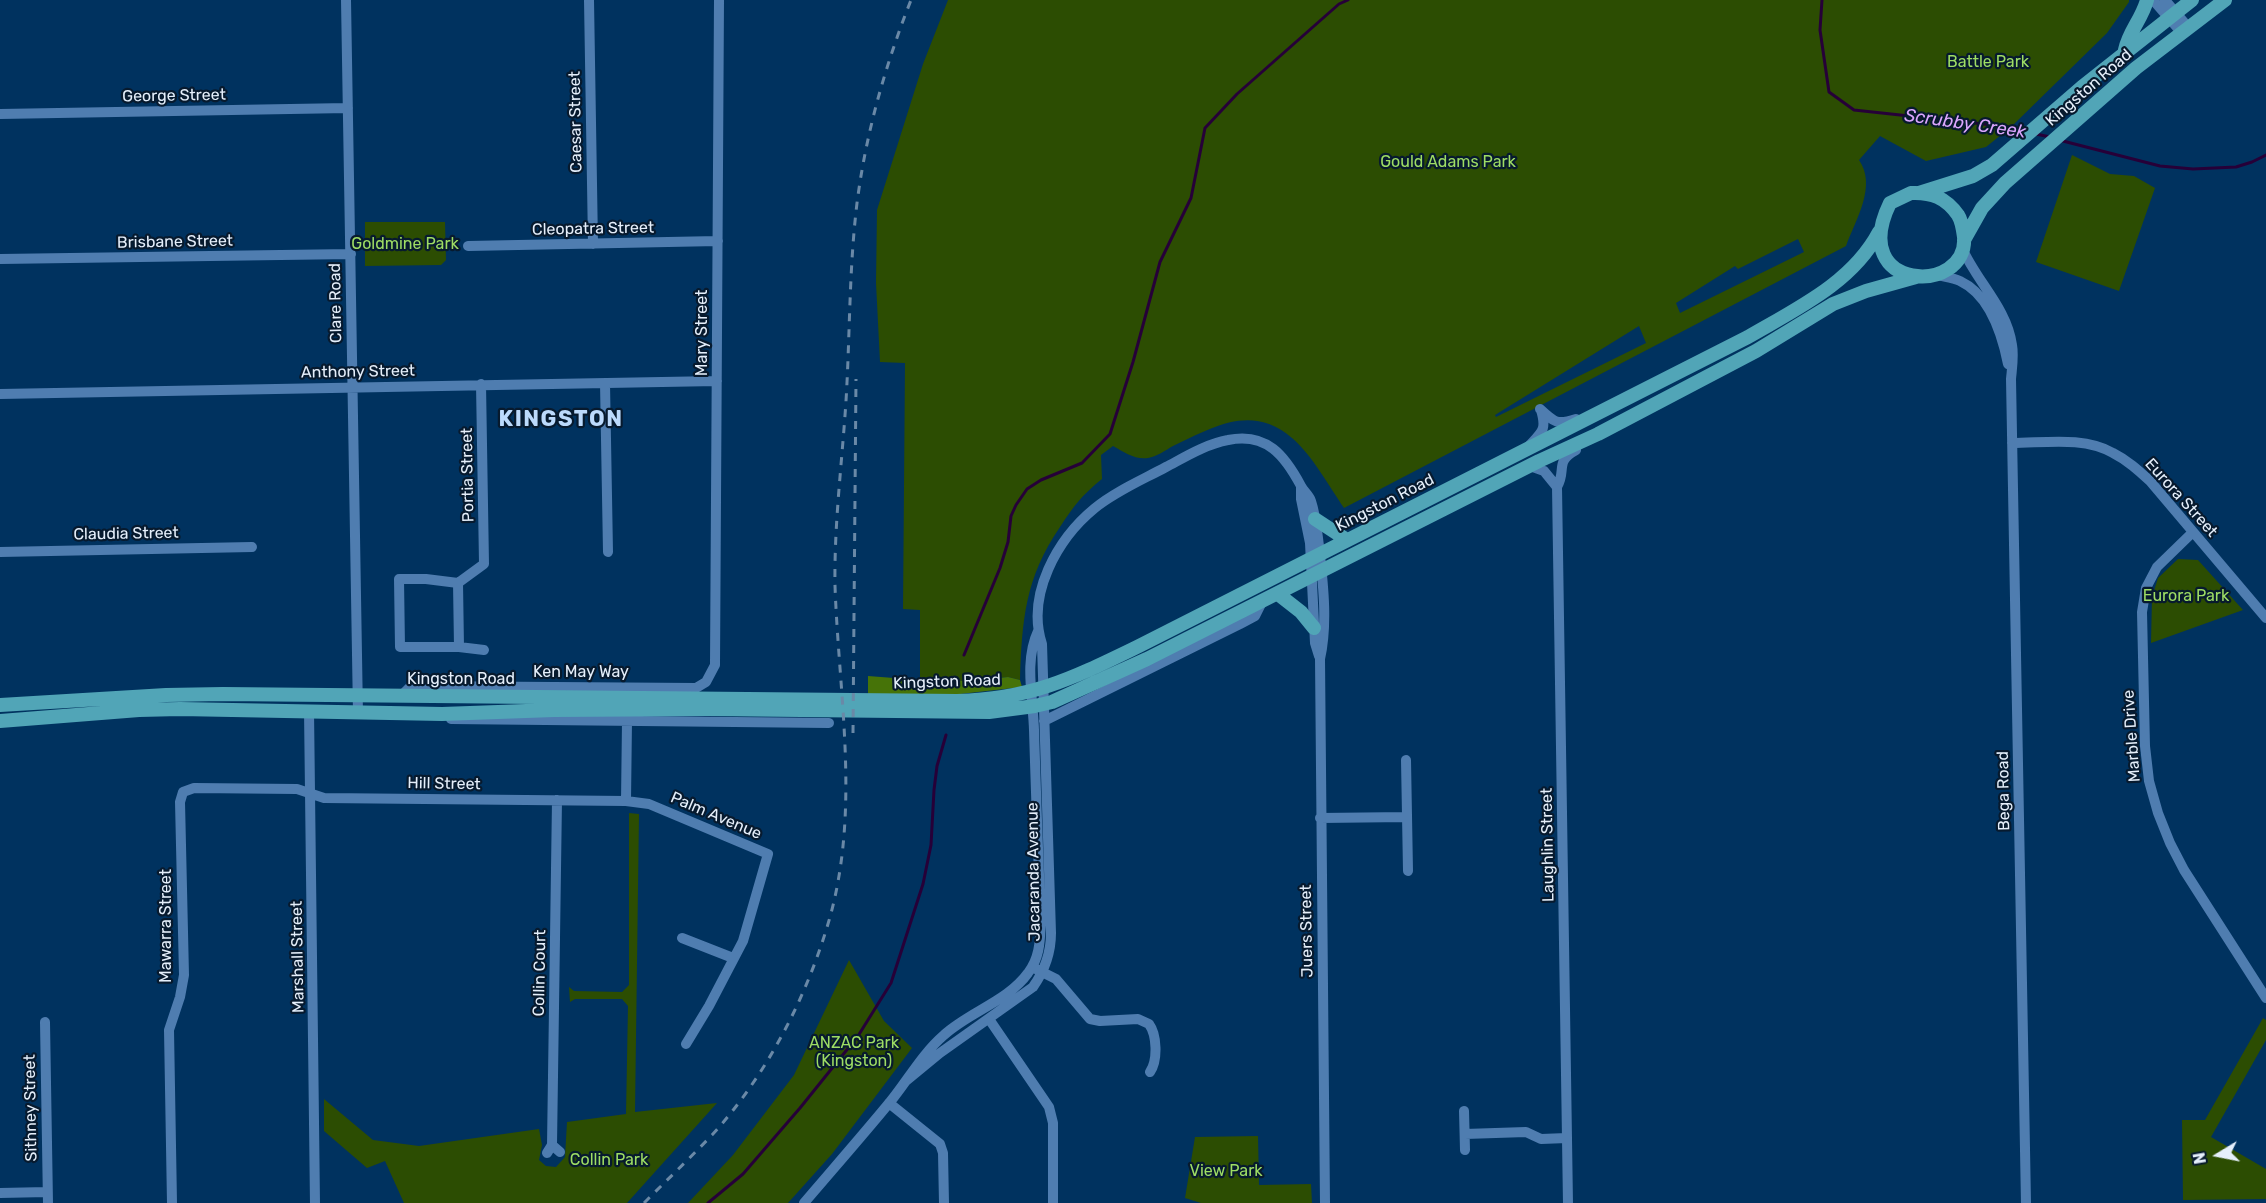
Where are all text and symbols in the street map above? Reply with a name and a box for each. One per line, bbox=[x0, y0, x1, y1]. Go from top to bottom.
street label: Kingston Road bbox=[2042, 45, 2136, 131]
park label: Battle Park bbox=[1947, 52, 2029, 72]
street label: Caesar Street bbox=[566, 71, 586, 173]
street label: George Street bbox=[122, 85, 226, 107]
water label: Scrubby Creek bbox=[1903, 105, 2027, 143]
park label: Gould Adams Park bbox=[1380, 152, 1516, 172]
street label: Cleopatra Street bbox=[532, 218, 654, 240]
street label: Brisbane Street bbox=[117, 231, 233, 253]
park label: Goldmine Park bbox=[351, 234, 459, 254]
street label: Clare Road bbox=[326, 263, 346, 343]
street label: Mary Street bbox=[692, 290, 712, 376]
street label: Anthony Street bbox=[301, 361, 415, 383]
district label: KINGSTON bbox=[499, 407, 623, 433]
street label: Portia Street bbox=[458, 428, 478, 522]
street label: Eurora Street bbox=[2141, 455, 2221, 541]
street label: Kingston Road bbox=[1333, 470, 1437, 536]
street label: Claudia Street bbox=[73, 523, 179, 545]
park label: Eurora Park bbox=[2143, 586, 2229, 606]
street label: Ken May Way bbox=[533, 662, 629, 682]
street label: Kingston Road bbox=[407, 669, 515, 689]
street label: Kingston Road bbox=[893, 671, 1001, 693]
street label: Marble Drive bbox=[2119, 689, 2145, 783]
street label: Bega Road bbox=[1994, 751, 2014, 831]
street label: Hill Street bbox=[407, 774, 481, 794]
street label: Palm Avenue bbox=[668, 788, 764, 844]
street label: Laughlin Street bbox=[1537, 788, 1559, 902]
street label: Jacaranda Avenue bbox=[1023, 802, 1045, 942]
street label: Mawarra Street bbox=[156, 869, 176, 983]
street label: Juers Street bbox=[1297, 884, 1317, 978]
street label: Marshall Street bbox=[287, 901, 309, 1013]
street label: Collin Court bbox=[530, 929, 550, 1017]
park label: ANZAC Park (Kingston) bbox=[809, 1033, 899, 1071]
street label: Sithney Street bbox=[20, 1054, 42, 1162]
north arrow bbox=[2188, 1125, 2248, 1185]
park label: Collin Park bbox=[570, 1150, 648, 1170]
text: N bbox=[2189, 1151, 2210, 1166]
park label: View Park bbox=[1189, 1161, 1263, 1181]

